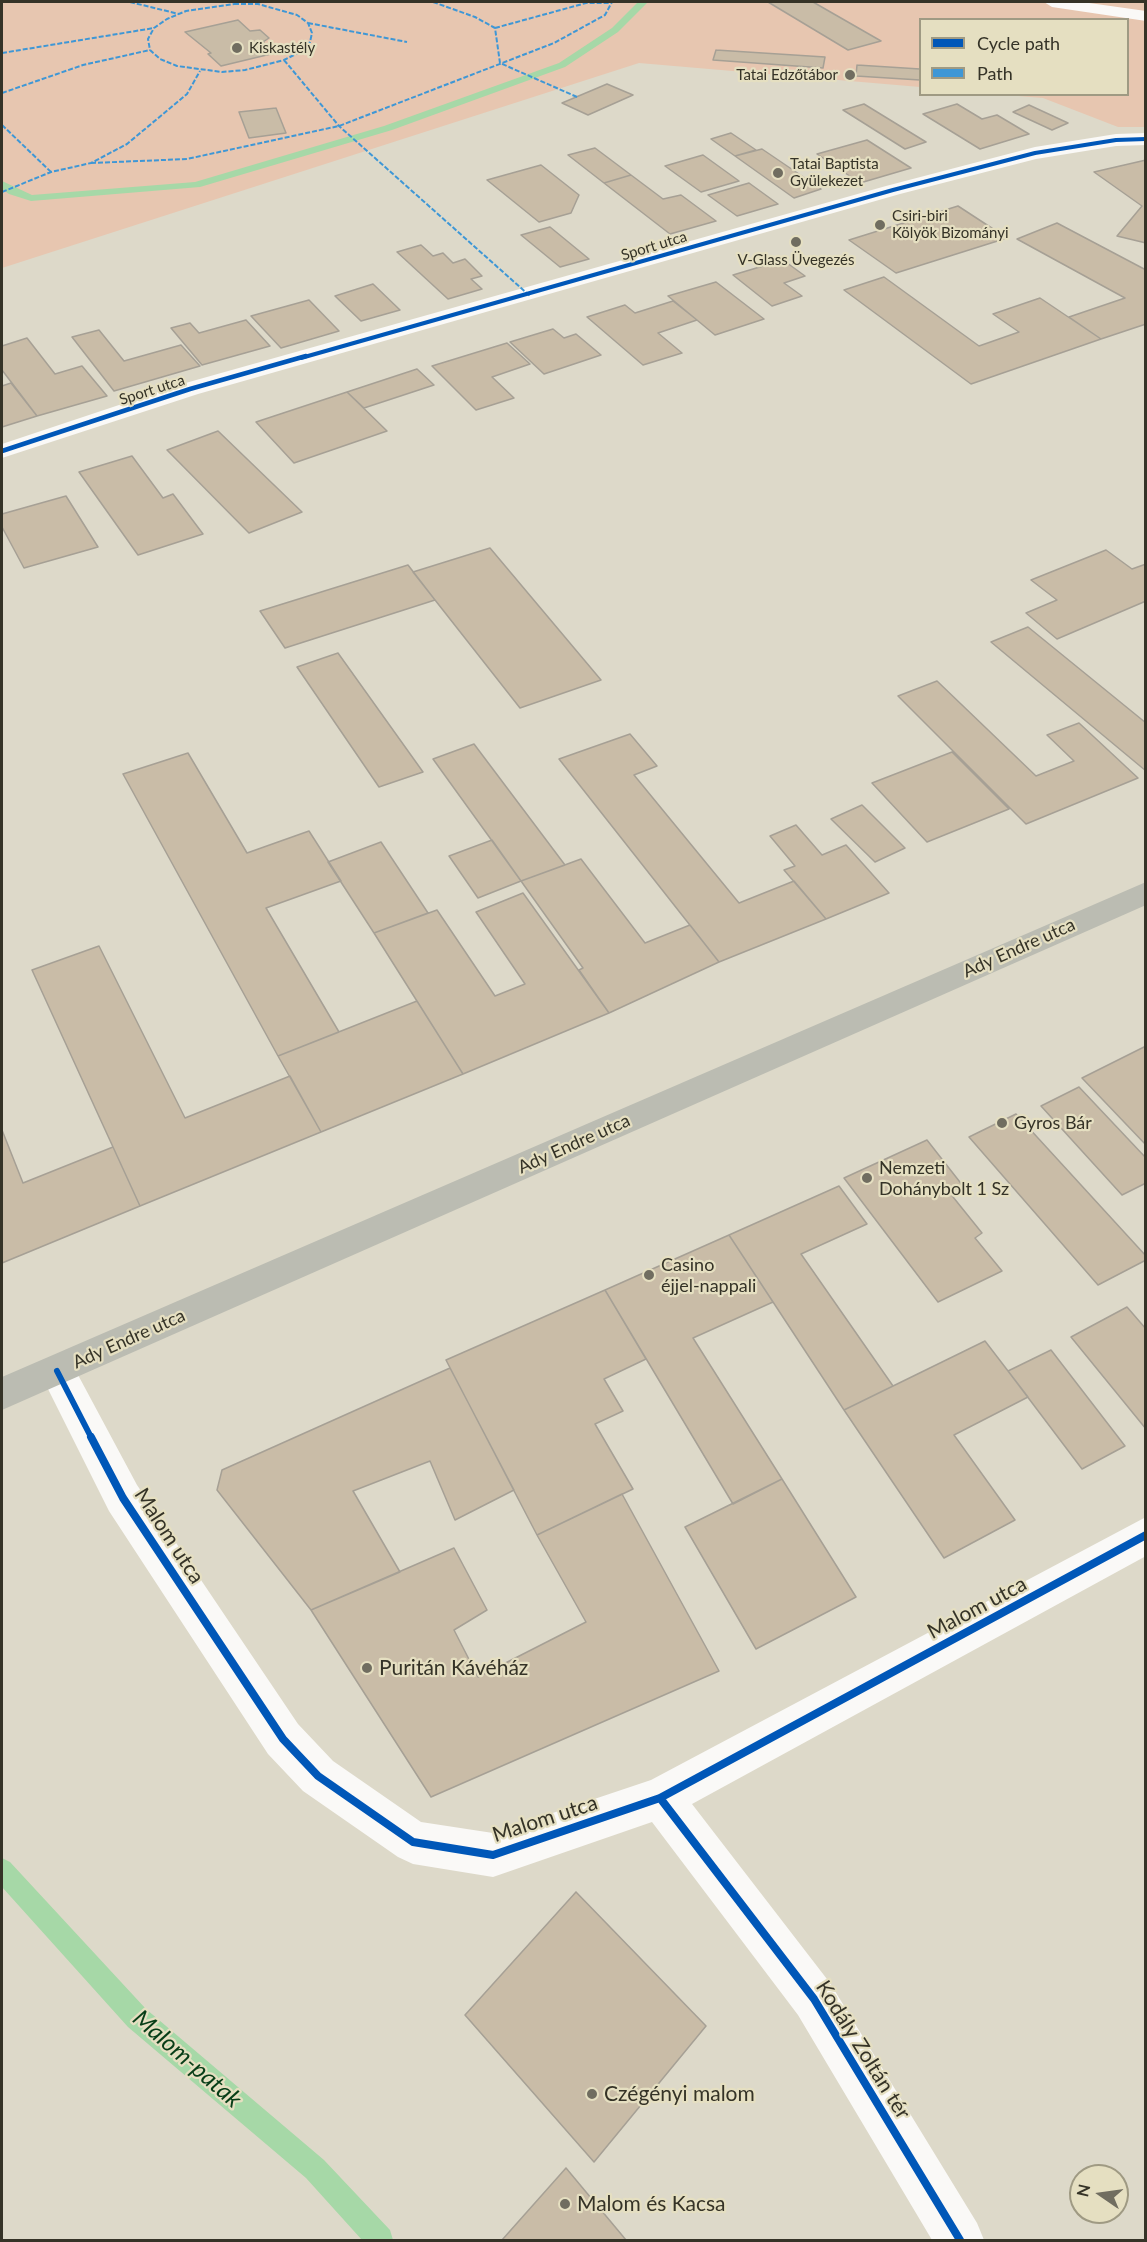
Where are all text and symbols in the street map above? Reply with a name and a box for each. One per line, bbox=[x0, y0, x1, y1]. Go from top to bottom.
legend bbox=[919, 18, 1129, 96]
text: Cycle path bbox=[977, 32, 1060, 54]
place label: Kiskastély bbox=[249, 39, 315, 57]
marker: Kiskastély bbox=[230, 41, 244, 55]
text: Path bbox=[977, 62, 1013, 84]
place label: Tatai Edzőtábor bbox=[736, 66, 838, 84]
marker: Tatai Edzőtábor bbox=[843, 68, 857, 82]
place label: Tatai Baptista Gyülekezet bbox=[790, 155, 879, 190]
marker: Tatai Baptista Gyülekezet bbox=[771, 166, 785, 180]
place label: Csiri-biri Kölyök Bizományi bbox=[892, 207, 1008, 242]
marker: Csiri-biri Kölyök Bizományi bbox=[873, 218, 887, 232]
street label: Sport utca bbox=[619, 227, 689, 265]
marker: V-Glass Üvegezés bbox=[789, 235, 803, 249]
place label: V-Glass Üvegezés bbox=[737, 251, 855, 269]
street label: Sport utca bbox=[117, 371, 187, 409]
street label: Ady Endre utca bbox=[960, 914, 1078, 982]
street label: Ady Endre utca bbox=[515, 1110, 633, 1178]
place label: Gyros Bár bbox=[1014, 1112, 1092, 1134]
marker: Gyros Bár bbox=[995, 1116, 1009, 1130]
place label: Nemzeti Dohánybolt 1 Sz bbox=[879, 1157, 1009, 1200]
marker: Nemzeti Dohánybolt 1 Sz bbox=[860, 1171, 874, 1185]
place label: Casino éjjel-nappali bbox=[661, 1254, 756, 1296]
marker: Casino éjjel-nappali bbox=[642, 1268, 656, 1282]
street label: Ady Endre utca bbox=[70, 1305, 188, 1373]
street label: Malom utca bbox=[129, 1484, 209, 1588]
street label: Malom utca bbox=[923, 1571, 1031, 1645]
place label: Puritán Kávéház bbox=[379, 1655, 528, 1681]
marker: Puritán Kávéház bbox=[360, 1661, 374, 1675]
street label: Malom utca bbox=[489, 1790, 601, 1848]
street label: Kodály Zoltán tér bbox=[810, 1976, 916, 2124]
water label: Malom-patak bbox=[127, 2004, 247, 2114]
place label: Czégényi malom bbox=[604, 2081, 755, 2107]
marker: Czégényi malom bbox=[585, 2087, 599, 2101]
north arrow bbox=[1069, 2164, 1129, 2224]
text: N bbox=[1072, 2182, 1094, 2198]
place label: Malom és Kacsa bbox=[577, 2191, 726, 2217]
marker: Malom és Kacsa bbox=[558, 2197, 572, 2211]

